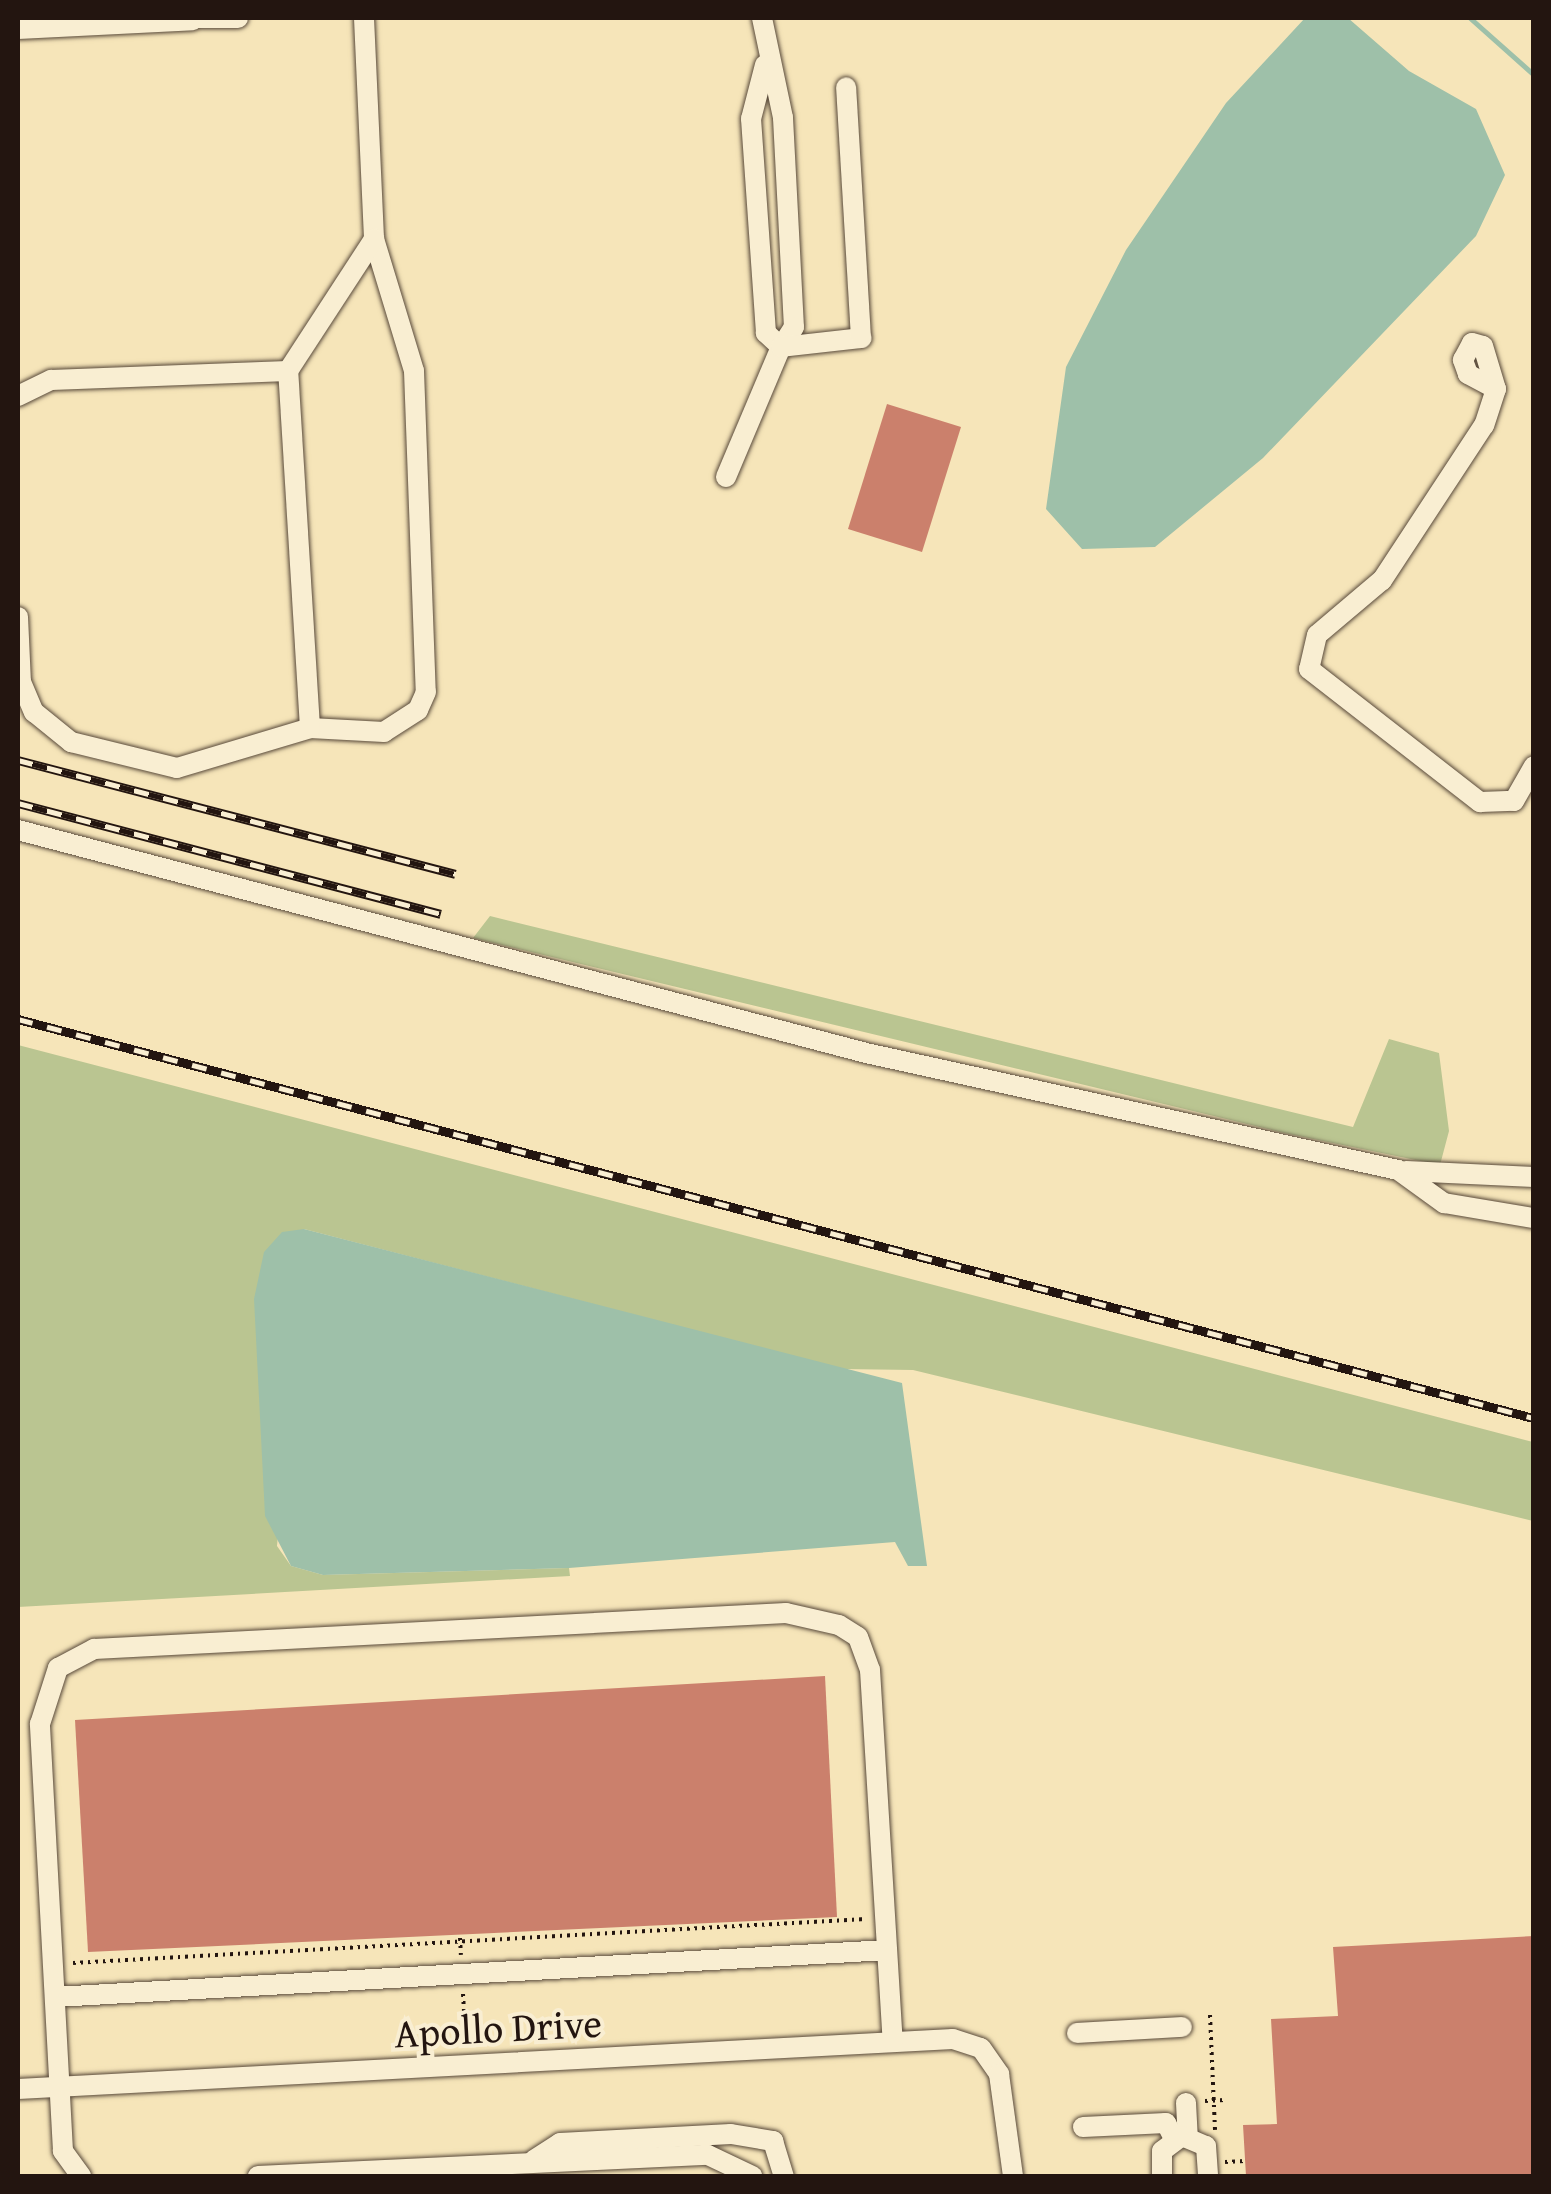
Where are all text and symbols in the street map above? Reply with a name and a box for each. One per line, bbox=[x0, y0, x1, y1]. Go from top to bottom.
street label: Apollo Drive bbox=[393, 1999, 603, 2057]

